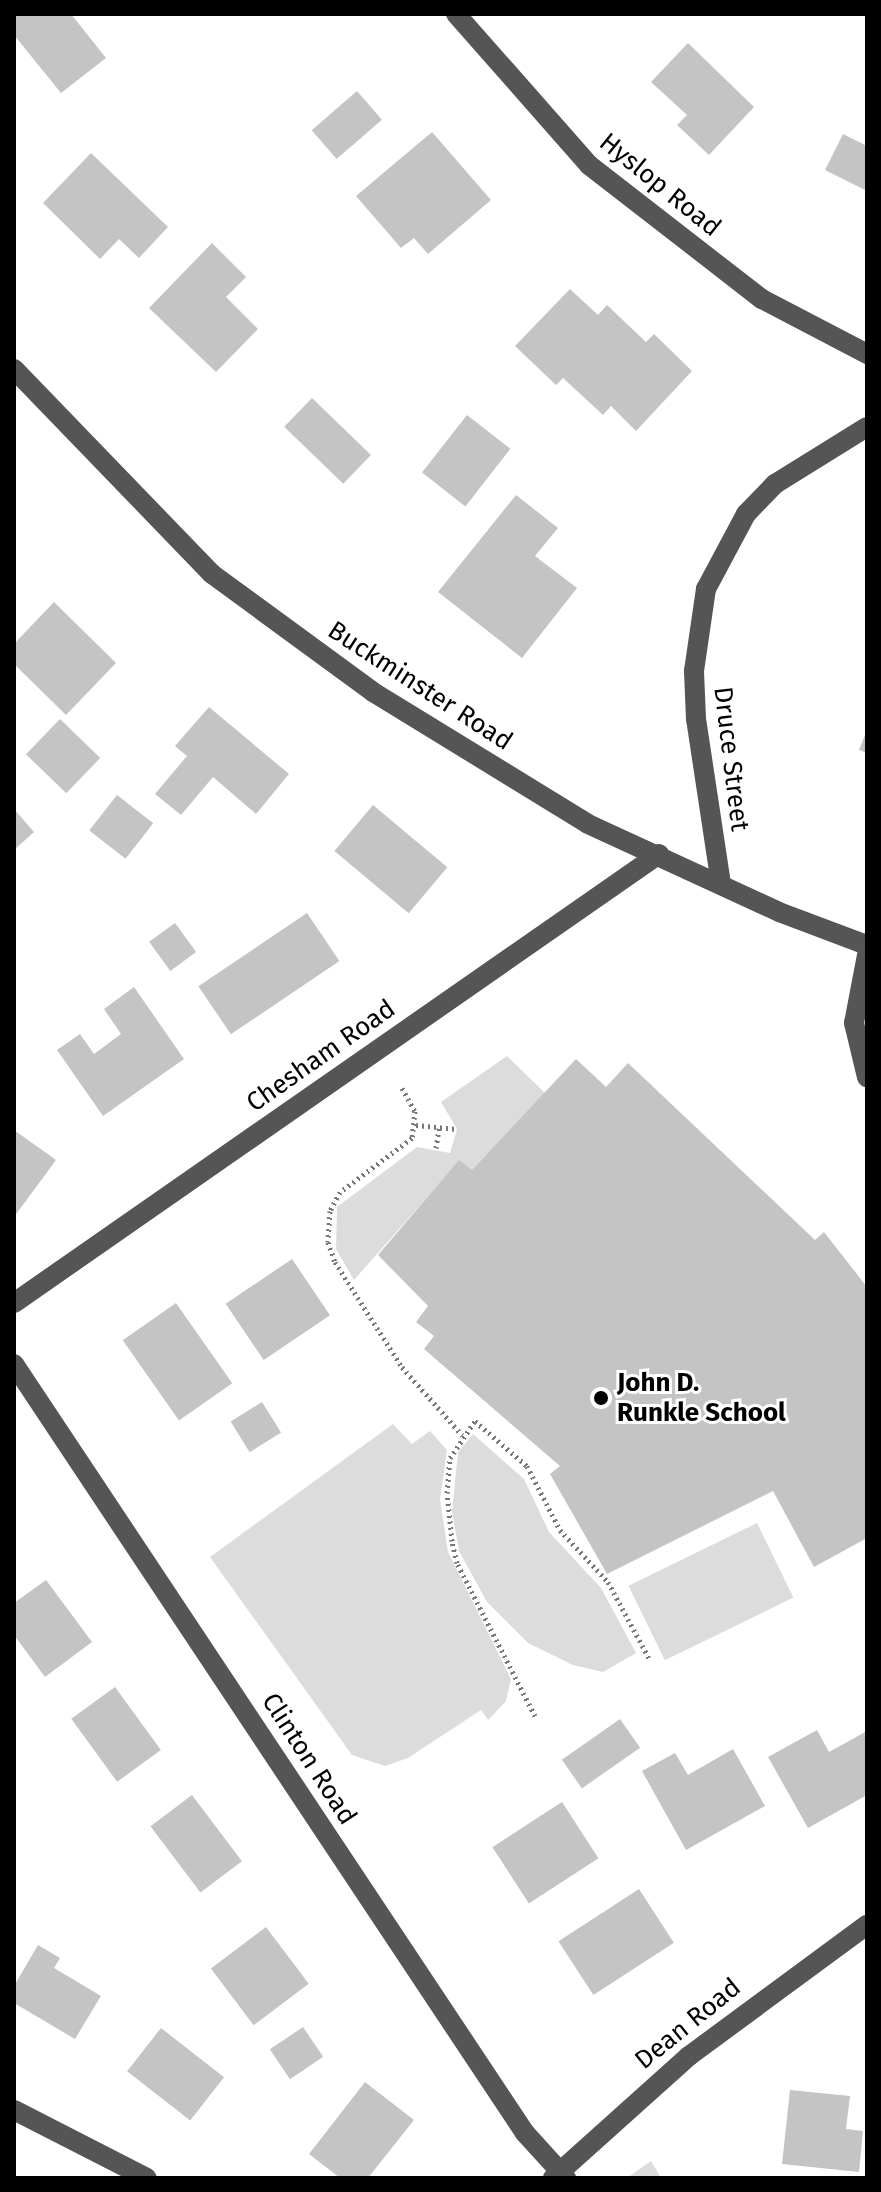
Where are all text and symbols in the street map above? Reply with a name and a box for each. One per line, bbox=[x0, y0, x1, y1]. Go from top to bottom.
street label: Hyslop Road bbox=[593, 126, 727, 244]
street label: Buckminster Road bbox=[322, 615, 518, 757]
street label: Druce Street bbox=[707, 685, 755, 833]
street label: Chesham Road bbox=[241, 993, 401, 1119]
place label: John D. Runkle School bbox=[617, 1367, 786, 1428]
marker: John D. Runkle School bbox=[592, 1389, 610, 1407]
street label: Clinton Road bbox=[255, 1687, 363, 1831]
street label: Dean Road bbox=[629, 1972, 747, 2076]

